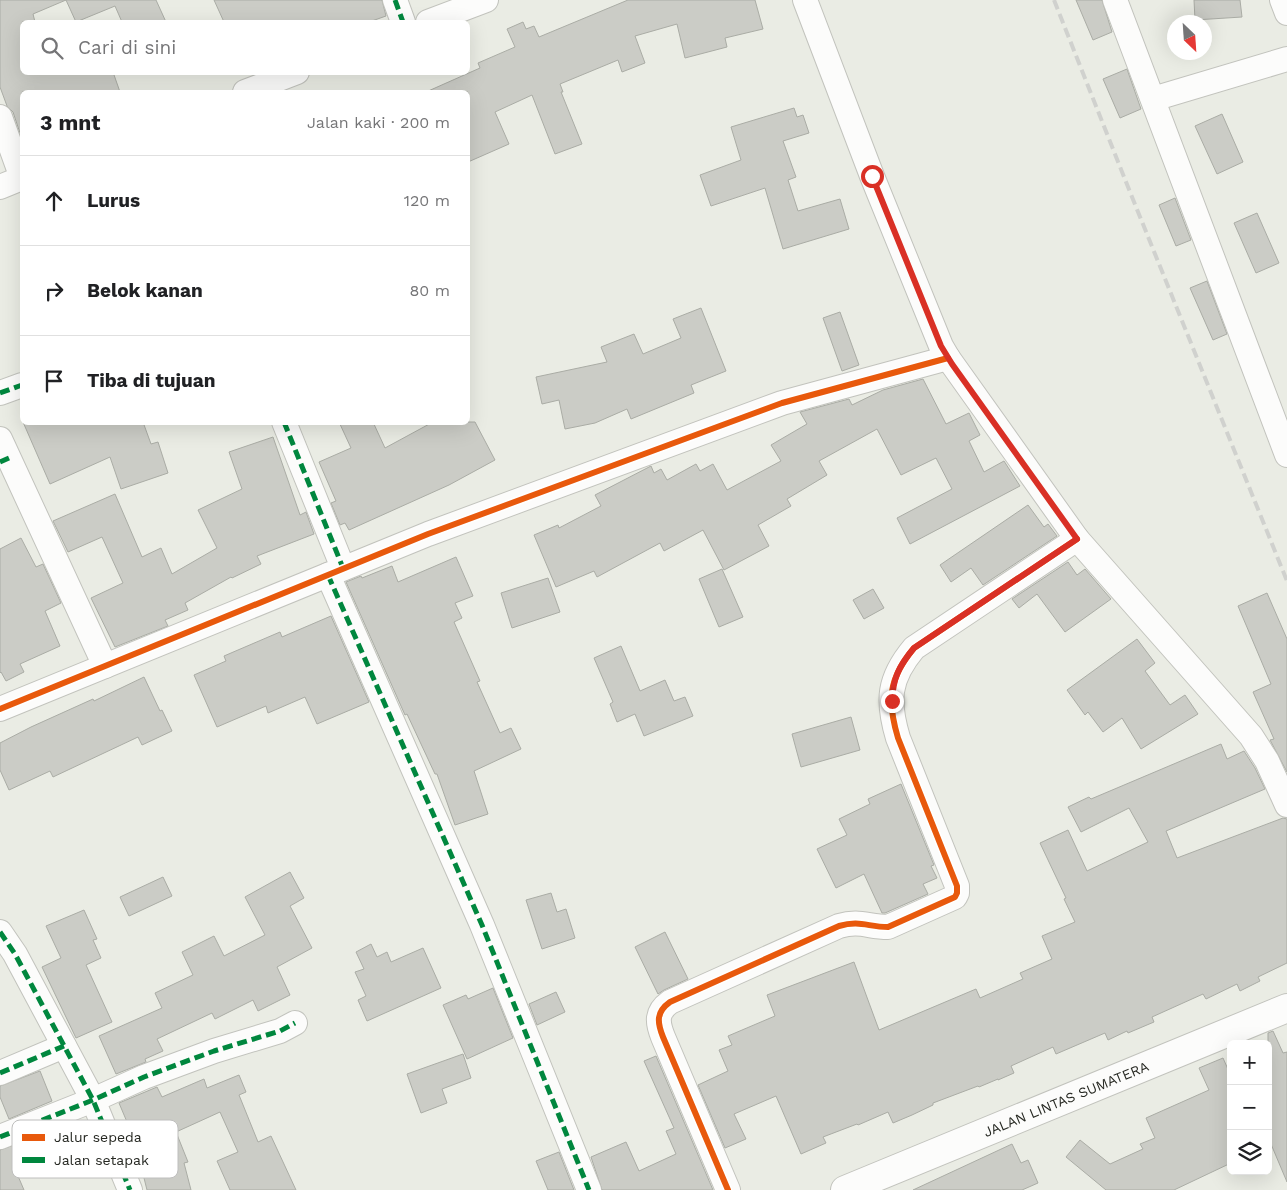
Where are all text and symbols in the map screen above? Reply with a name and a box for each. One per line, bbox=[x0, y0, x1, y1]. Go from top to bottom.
north arrow bbox=[1167, 15, 1212, 60]
search box bbox=[20, 20, 470, 75]
icon: search bbox=[38, 34, 66, 62]
text: Cari di sini bbox=[78, 36, 176, 59]
text: 3 mnt bbox=[40, 110, 100, 135]
text: Jalan kaki · 200 m bbox=[307, 113, 450, 132]
route start bbox=[861, 165, 884, 188]
icon: ahead bbox=[40, 187, 68, 215]
text: Lurus bbox=[87, 189, 140, 212]
text: 120 m bbox=[404, 191, 450, 210]
icon: right bbox=[40, 277, 68, 305]
text: Belok kanan bbox=[87, 279, 203, 302]
text: 80 m bbox=[409, 281, 450, 300]
icon: arrive bbox=[40, 367, 68, 395]
text: Tiba di tujuan bbox=[87, 369, 216, 392]
route end bbox=[881, 690, 904, 713]
map controls bbox=[1227, 1040, 1272, 1175]
button: + bbox=[1227, 1040, 1272, 1085]
street label: JALAN LINTAS SUMATERA bbox=[981, 1058, 1151, 1140]
button: − bbox=[1227, 1085, 1272, 1130]
legend bbox=[12, 1120, 178, 1178]
text: Jalur sepeda bbox=[54, 1129, 142, 1145]
button: layers bbox=[1227, 1130, 1272, 1175]
text: Jalan setapak bbox=[54, 1152, 149, 1168]

